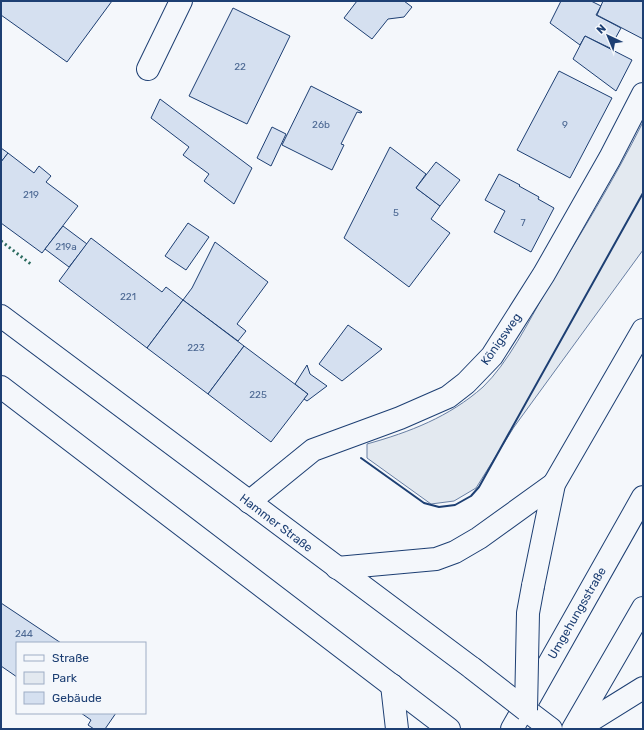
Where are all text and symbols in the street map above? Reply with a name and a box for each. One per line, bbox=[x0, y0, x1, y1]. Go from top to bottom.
north arrow bbox=[588, 16, 628, 56]
text: N bbox=[594, 22, 609, 37]
house number: 22 bbox=[234, 61, 246, 73]
house number: 26b bbox=[312, 119, 330, 131]
house number: 9 bbox=[562, 119, 568, 131]
house number: 219 bbox=[23, 189, 39, 201]
house number: 5 bbox=[393, 207, 399, 219]
house number: 7 bbox=[520, 217, 526, 229]
house number: 219a bbox=[55, 241, 77, 253]
house number: 221 bbox=[120, 291, 136, 303]
street label: Königsweg bbox=[478, 310, 524, 368]
house number: 223 bbox=[187, 342, 205, 354]
house number: 225 bbox=[249, 389, 267, 401]
street label: Hammer Straße bbox=[237, 491, 315, 555]
street label: Umgehungsstraße bbox=[545, 564, 609, 661]
house number: 244 bbox=[15, 628, 33, 640]
legend bbox=[16, 642, 146, 714]
text: Straße bbox=[52, 651, 89, 665]
text: Park bbox=[52, 671, 78, 685]
text: Gebäude bbox=[52, 691, 102, 705]

